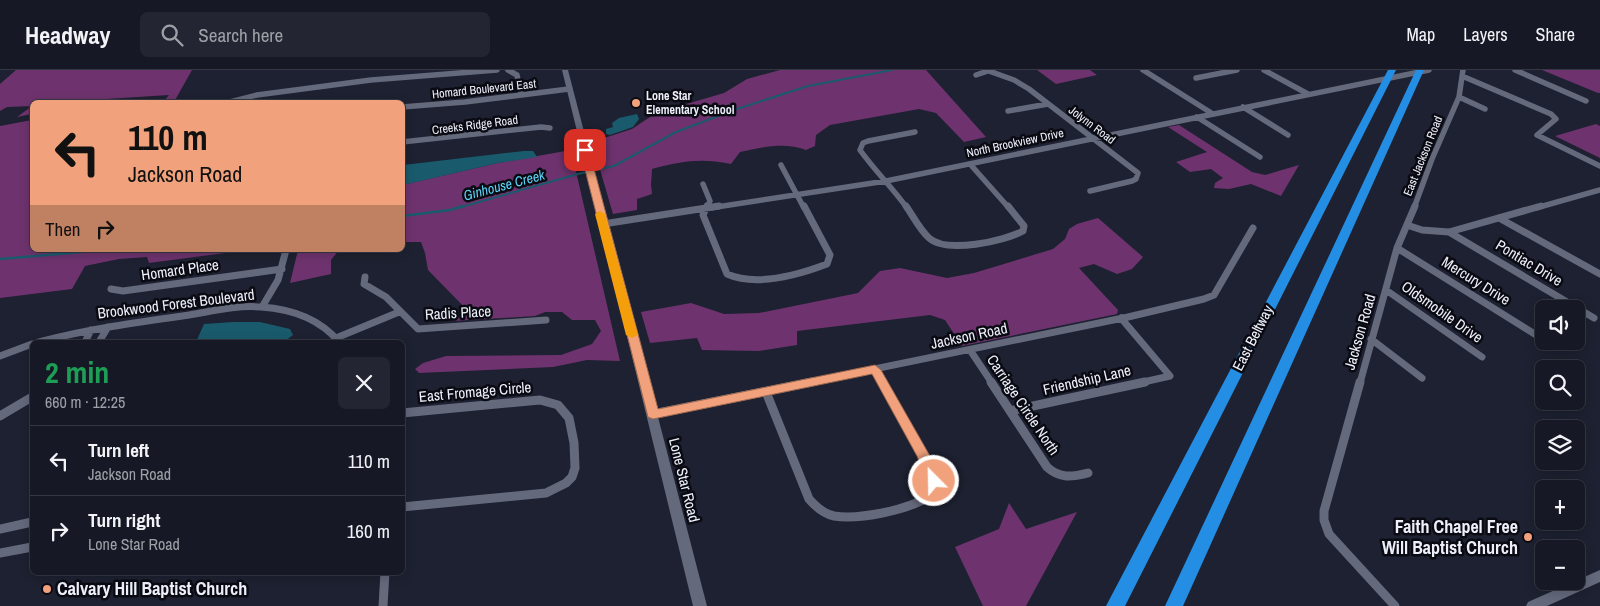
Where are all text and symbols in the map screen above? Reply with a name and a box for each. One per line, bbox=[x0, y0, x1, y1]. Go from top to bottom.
search box bbox=[140, 12, 490, 57]
text: Headway bbox=[25, 19, 110, 51]
icon: search bbox=[158, 21, 186, 49]
text: Search here bbox=[198, 22, 283, 48]
text: Map bbox=[1407, 22, 1435, 47]
text: Layers bbox=[1463, 22, 1508, 47]
text: Share bbox=[1536, 22, 1575, 47]
street label: Homard Boulevard East bbox=[431, 76, 537, 102]
place label: Lone Star Elementary School bbox=[646, 88, 735, 118]
marker: Lone Star Elementary School bbox=[630, 97, 642, 109]
street label: Jolynn Road bbox=[1065, 102, 1119, 148]
street label: Creeks Ridge Road bbox=[431, 112, 519, 138]
text: 110 m bbox=[128, 114, 208, 161]
street label: East Jackson Road bbox=[1400, 114, 1446, 198]
icon: left bbox=[45, 120, 110, 185]
street label: North Brookview Drive bbox=[965, 125, 1065, 161]
pin bbox=[564, 129, 606, 171]
icon: arrive bbox=[571, 136, 599, 164]
text: Jackson Road bbox=[128, 159, 242, 189]
water label: Ginhouse Creek bbox=[461, 165, 548, 205]
icon: right bbox=[91, 215, 119, 243]
text: Then bbox=[45, 216, 81, 242]
street label: Pontiac Drive bbox=[1492, 234, 1567, 291]
street label: Mercury Drive bbox=[1438, 251, 1515, 310]
street label: Homard Place bbox=[140, 254, 220, 285]
street label: Oldsmobile Drive bbox=[1397, 276, 1487, 348]
street label: Brookwood Forest Boulevard bbox=[96, 283, 256, 324]
street label: Jackson Road bbox=[1339, 292, 1380, 372]
street label: Radis Place bbox=[424, 300, 492, 325]
map controls bbox=[1535, 300, 1585, 590]
button: sound bbox=[1535, 300, 1585, 350]
street label: East Beltway bbox=[1227, 301, 1278, 374]
street label: Jackson Road bbox=[929, 317, 1009, 354]
street label: Carriage Circle North bbox=[982, 350, 1065, 459]
text: 2 min bbox=[45, 352, 109, 392]
button: close bbox=[338, 357, 390, 409]
street label: Friendship Lane bbox=[1041, 359, 1133, 400]
button: search bbox=[1535, 360, 1585, 410]
street label: East Fromage Circle bbox=[418, 376, 532, 407]
text: 660 m · 12:25 bbox=[45, 391, 125, 413]
button: layers bbox=[1535, 420, 1585, 470]
street label: Lone Star Road bbox=[664, 436, 705, 524]
text: Turn left bbox=[88, 437, 149, 463]
icon: left bbox=[45, 447, 73, 475]
text: 110 m bbox=[348, 448, 390, 474]
position arrow bbox=[907, 454, 959, 506]
text: Jackson Road bbox=[88, 463, 171, 485]
button: + bbox=[1535, 480, 1585, 530]
text: Turn right bbox=[88, 507, 160, 533]
place label: Faith Chapel Free Will Baptist Church bbox=[1382, 514, 1518, 560]
icon: right bbox=[45, 517, 73, 545]
text: 160 m bbox=[347, 518, 390, 544]
marker: Faith Chapel Free Will Baptist Church bbox=[1522, 531, 1534, 543]
text: Lone Star Road bbox=[88, 533, 180, 555]
button: − bbox=[1535, 540, 1585, 590]
place label: Calvary Hill Baptist Church bbox=[57, 576, 247, 601]
marker: Calvary Hill Baptist Church bbox=[41, 583, 53, 595]

